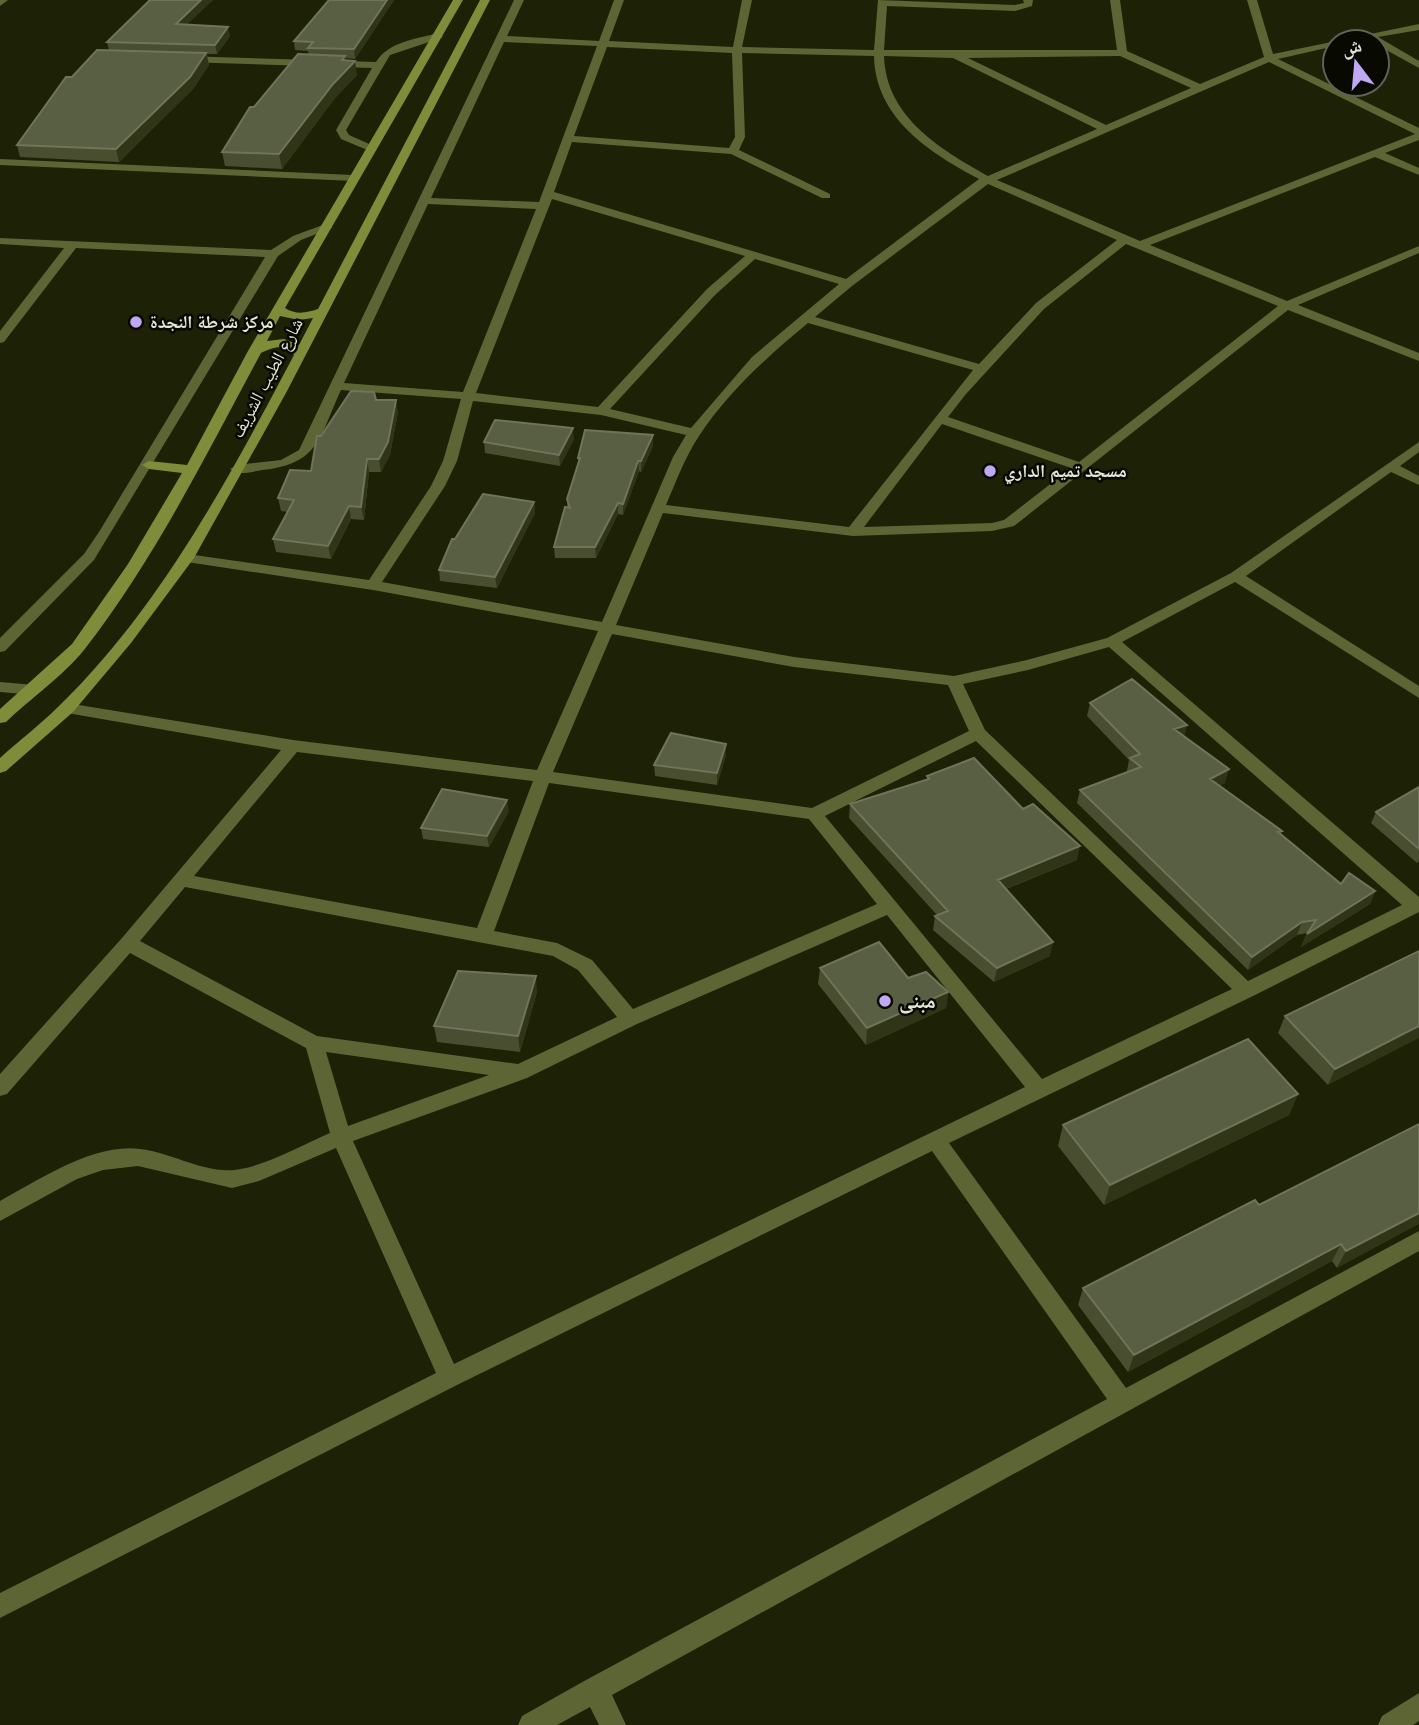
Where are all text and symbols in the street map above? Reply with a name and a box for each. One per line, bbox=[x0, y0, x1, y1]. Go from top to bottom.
north arrow bbox=[1321, 28, 1391, 98]
text: ش bbox=[1338, 32, 1364, 61]
place label: مركز شرطة النجدة bbox=[150, 310, 274, 333]
marker: مركز شرطة النجدة bbox=[128, 314, 144, 330]
street label: شارع الطيب الشريف bbox=[225, 314, 308, 442]
place label: مسجد تميم الداري bbox=[1004, 459, 1127, 485]
marker: مسجد تميم الداري bbox=[982, 463, 998, 479]
place label: مبنى bbox=[899, 987, 936, 1014]
marker: مبنى bbox=[877, 993, 893, 1009]

